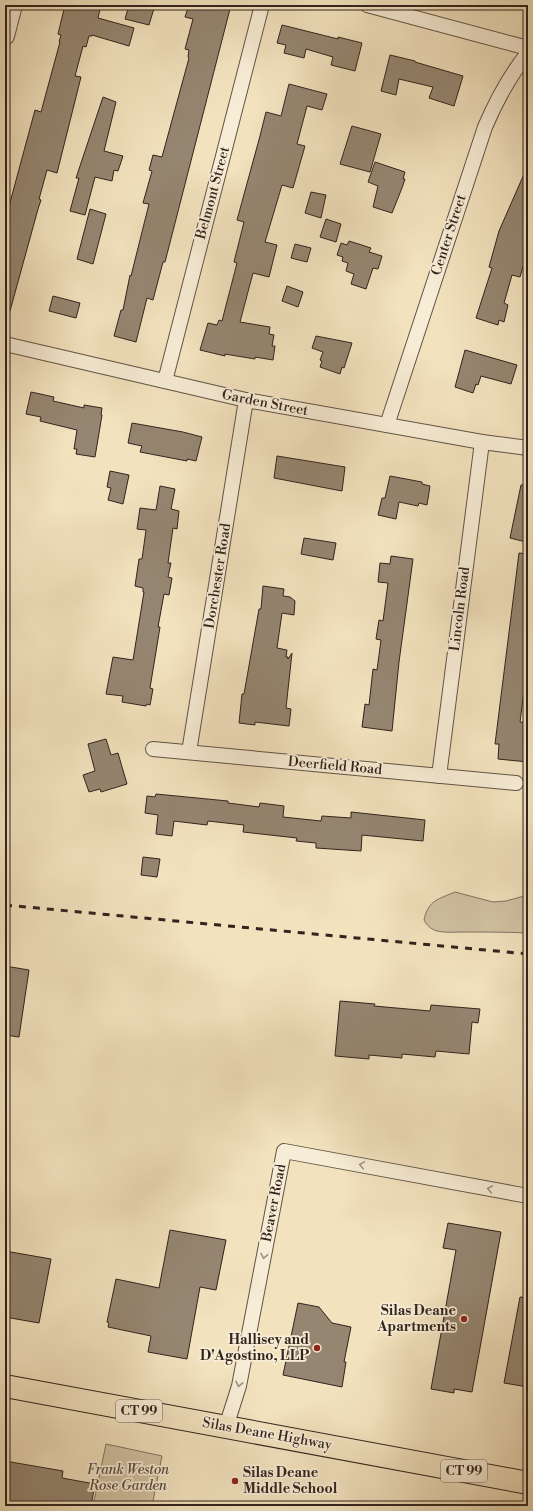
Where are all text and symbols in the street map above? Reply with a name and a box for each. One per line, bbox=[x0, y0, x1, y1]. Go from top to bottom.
street label: Belmont Street bbox=[192, 145, 234, 242]
street label: Center Street bbox=[427, 192, 471, 278]
street label: Garden Street bbox=[220, 386, 310, 420]
street label: Dorchester Road bbox=[201, 522, 235, 630]
street label: Lincoln Road bbox=[446, 566, 474, 652]
street label: Deerfield Road bbox=[287, 753, 383, 779]
one-way arrow bbox=[359, 1161, 365, 1170]
street label: Beaver Road bbox=[257, 1162, 290, 1245]
one-way arrow bbox=[487, 1185, 493, 1193]
one-way arrow bbox=[260, 1253, 269, 1259]
place label: Silas Deane Apartments bbox=[376, 1302, 456, 1336]
marker: Silas Deane Apartments bbox=[459, 1314, 469, 1324]
place label: Hallisey and D'Agostino, LLP bbox=[200, 1331, 309, 1365]
marker: Hallisey and D'Agostino, LLP bbox=[312, 1343, 322, 1353]
one-way arrow bbox=[236, 1381, 244, 1387]
road number: CT 99 bbox=[116, 1400, 162, 1422]
street label: Silas Deane Highway bbox=[201, 1414, 333, 1454]
road number: CT 99 bbox=[441, 1460, 487, 1482]
park label: Frank Weston Rose Garden bbox=[87, 1461, 169, 1495]
place label: Silas Deane Middle School bbox=[243, 1464, 338, 1498]
marker: Silas Deane Middle School bbox=[230, 1476, 240, 1486]

